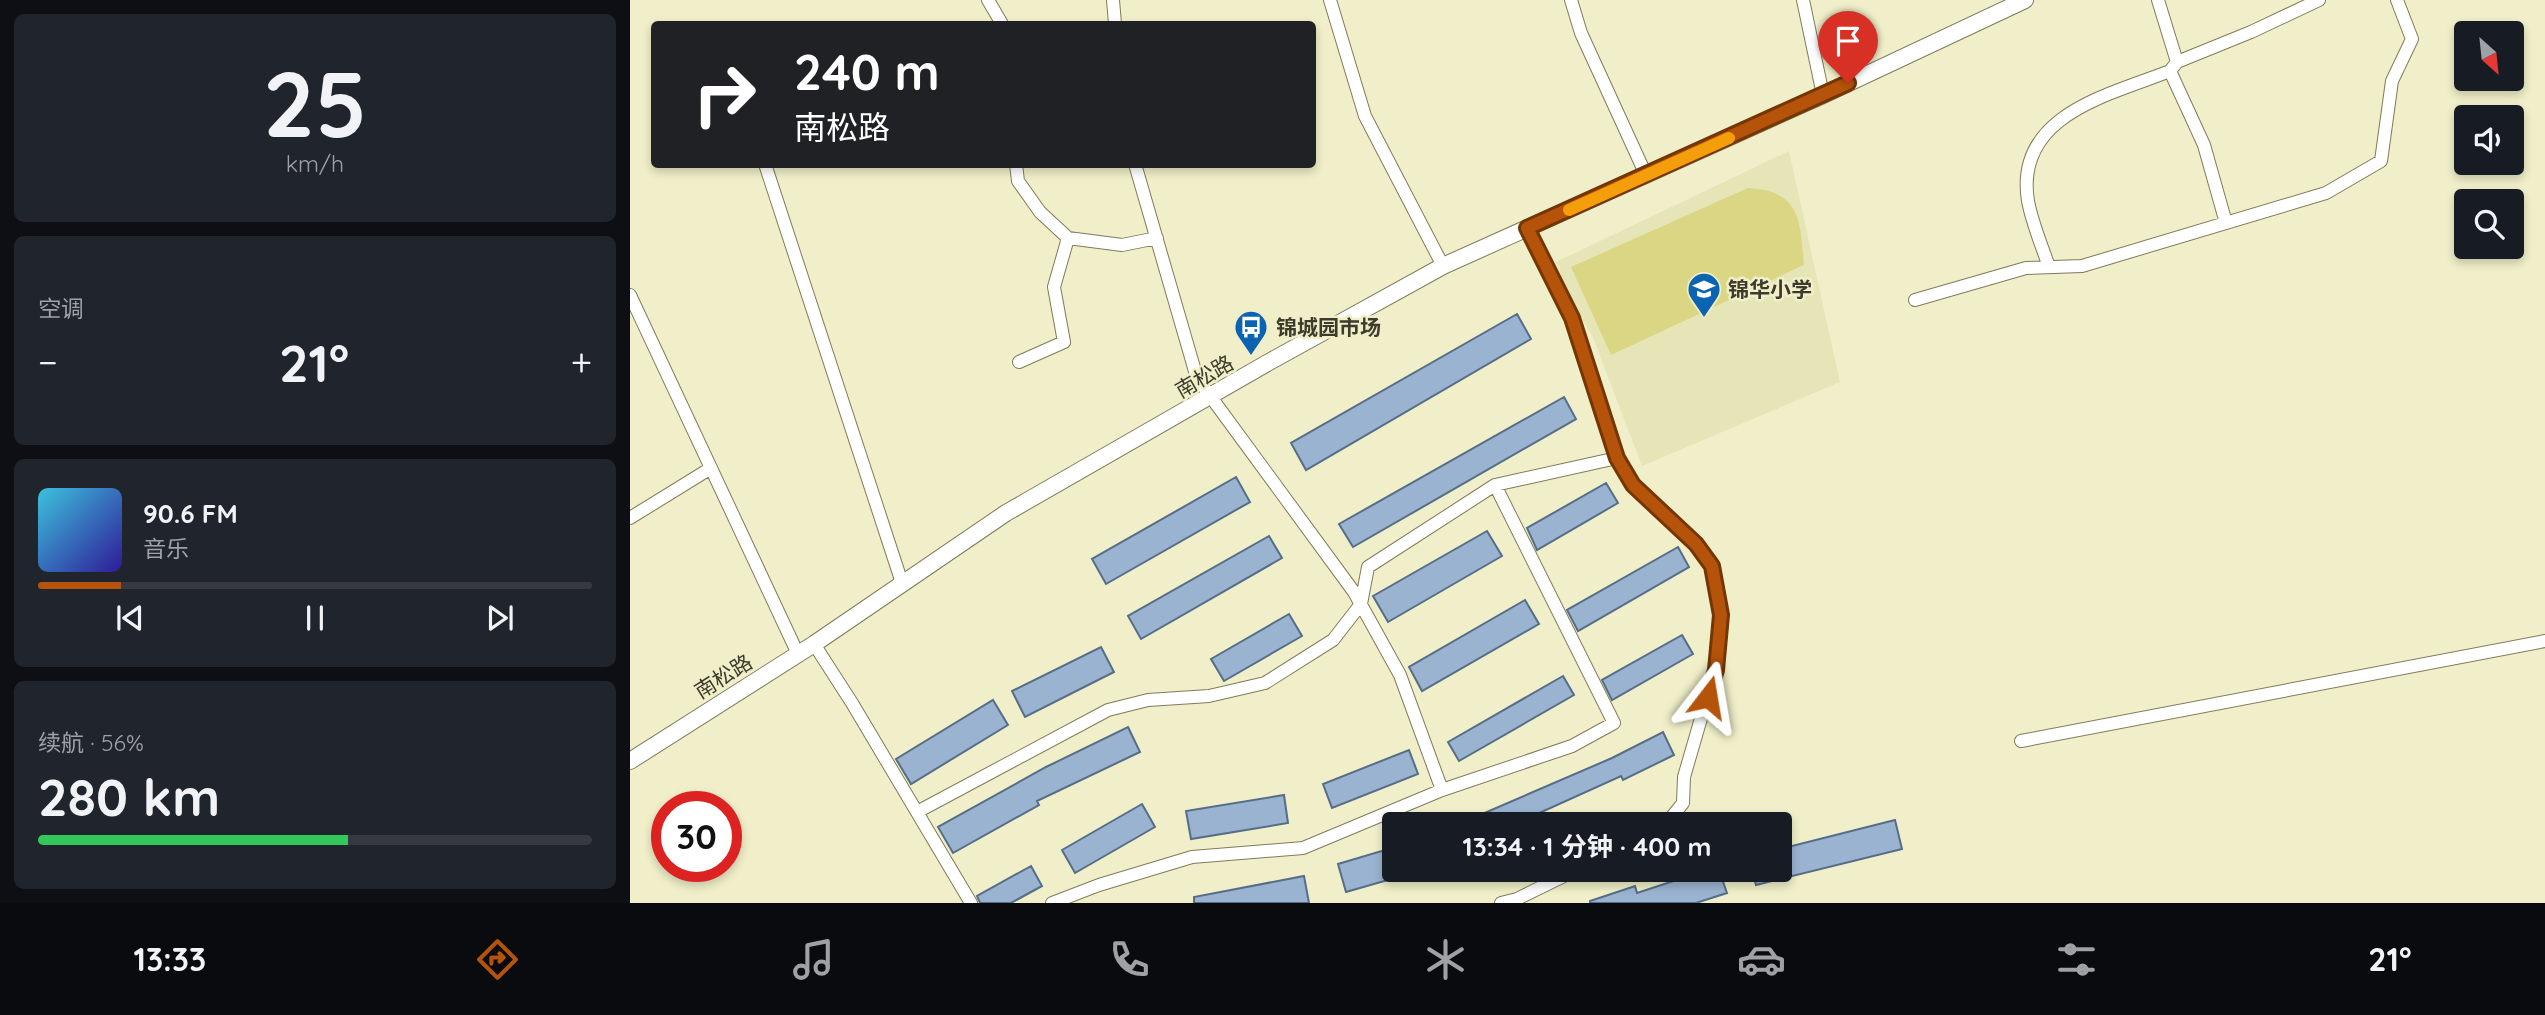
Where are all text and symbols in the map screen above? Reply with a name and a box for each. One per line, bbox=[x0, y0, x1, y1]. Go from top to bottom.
pin bbox=[1818, 11, 1878, 83]
north arrow bbox=[2454, 21, 2524, 91]
map controls bbox=[2454, 21, 2524, 259]
icon: arrive bbox=[1829, 22, 1867, 60]
text: 240 m bbox=[794, 41, 940, 102]
text: 25 bbox=[263, 46, 367, 160]
icon: right bbox=[679, 49, 770, 140]
button: sound bbox=[2454, 105, 2524, 175]
text: 南松路 bbox=[794, 107, 890, 147]
text: km/h bbox=[286, 149, 344, 178]
button: search bbox=[2454, 189, 2524, 259]
school or university icon: 锦华小学 bbox=[1685, 270, 1723, 319]
place label: 锦华小学 bbox=[1728, 276, 1812, 302]
text: 空调 bbox=[38, 294, 84, 323]
bus stop icon: 锦城园市场 bbox=[1232, 308, 1270, 357]
place label: 锦城园市场 bbox=[1276, 314, 1381, 340]
text: 21° bbox=[279, 330, 349, 395]
text: − bbox=[38, 338, 58, 386]
text: + bbox=[571, 338, 592, 386]
street label: 南松路 bbox=[1170, 349, 1238, 403]
text: 90.6 FM bbox=[143, 497, 238, 530]
text: 音乐 bbox=[143, 534, 189, 563]
icon: previous bbox=[111, 599, 149, 637]
icon: pause bbox=[296, 599, 334, 637]
icon: next bbox=[481, 599, 519, 637]
street label: 南松路 bbox=[689, 648, 757, 704]
position arrow bbox=[1671, 660, 1745, 734]
text: 续航 · 56% bbox=[38, 728, 144, 757]
text: 280 km bbox=[38, 764, 220, 829]
speed limit sign: 30 bbox=[651, 791, 742, 882]
text: 13:34 · 1 分钟 · 400 m bbox=[1463, 830, 1711, 863]
icon: directions bbox=[473, 935, 522, 984]
icon: music bbox=[789, 935, 838, 984]
icon: phone bbox=[1105, 935, 1154, 984]
icon: climate bbox=[1421, 935, 1470, 984]
icon: car bbox=[1737, 935, 1786, 984]
icon: filters bbox=[2052, 935, 2101, 984]
text: 13:33 bbox=[133, 939, 206, 979]
text: 21° bbox=[2368, 939, 2412, 979]

